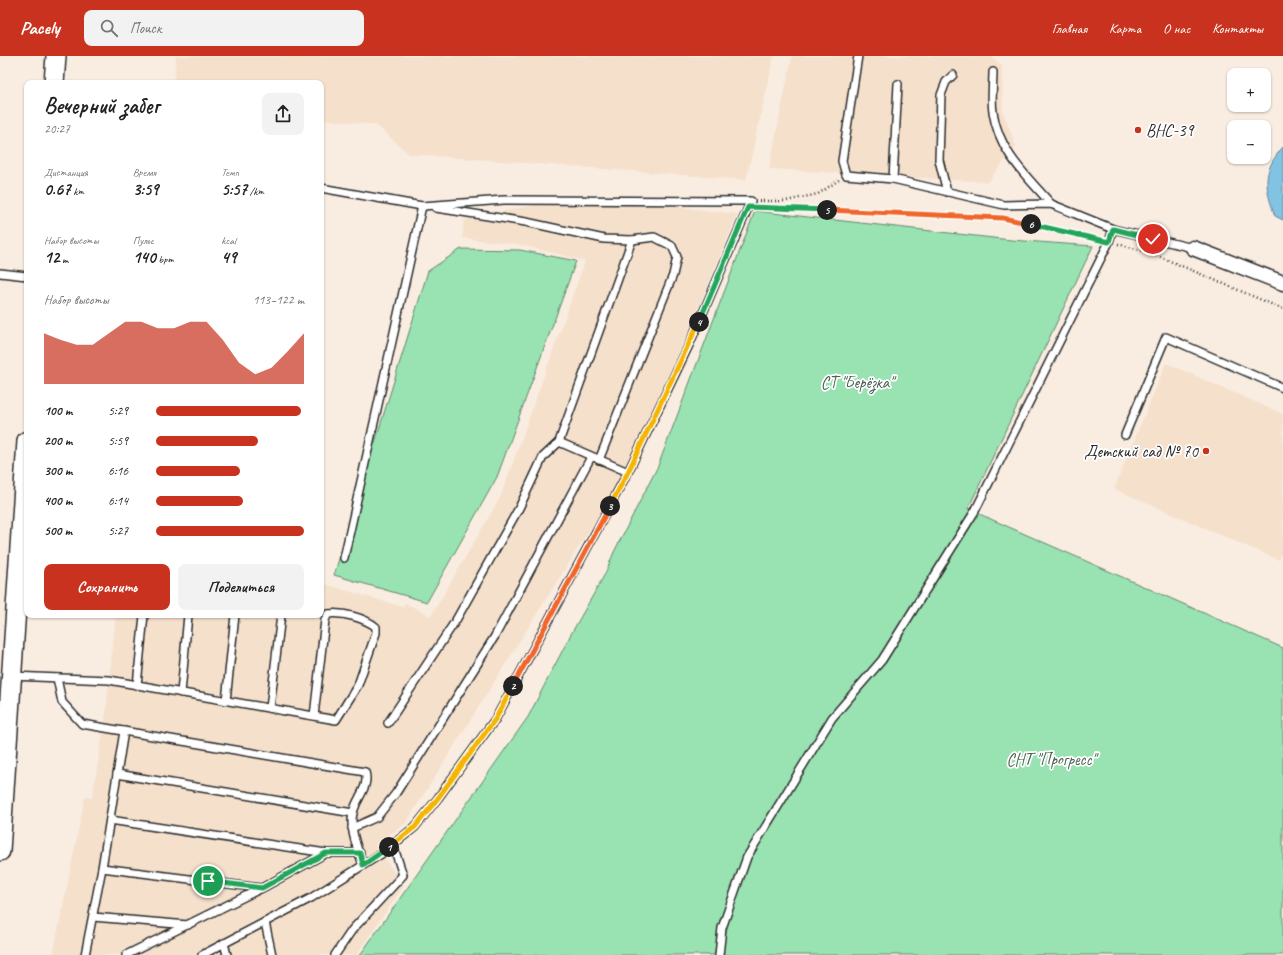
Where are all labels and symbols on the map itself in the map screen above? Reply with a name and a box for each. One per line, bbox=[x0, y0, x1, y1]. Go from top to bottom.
place label: ВНС-39 bbox=[1146, 120, 1195, 141]
marker: ВНС-39 bbox=[1133, 125, 1143, 135]
pin: 5 bbox=[817, 200, 837, 220]
pin: 6 bbox=[1021, 214, 1041, 234]
pin bbox=[1136, 222, 1170, 256]
pin: 4 bbox=[689, 312, 709, 332]
park label: СТ "Берёзка" bbox=[821, 372, 897, 394]
place label: Детский сад № 70 bbox=[1084, 441, 1199, 462]
marker: Детский сад № 70 bbox=[1201, 446, 1211, 456]
pin: 3 bbox=[600, 496, 620, 516]
pin: 2 bbox=[503, 676, 523, 696]
park label: СНТ "Прогресс" bbox=[1006, 749, 1100, 770]
pin: 1 bbox=[379, 837, 399, 857]
pin bbox=[191, 864, 225, 898]

